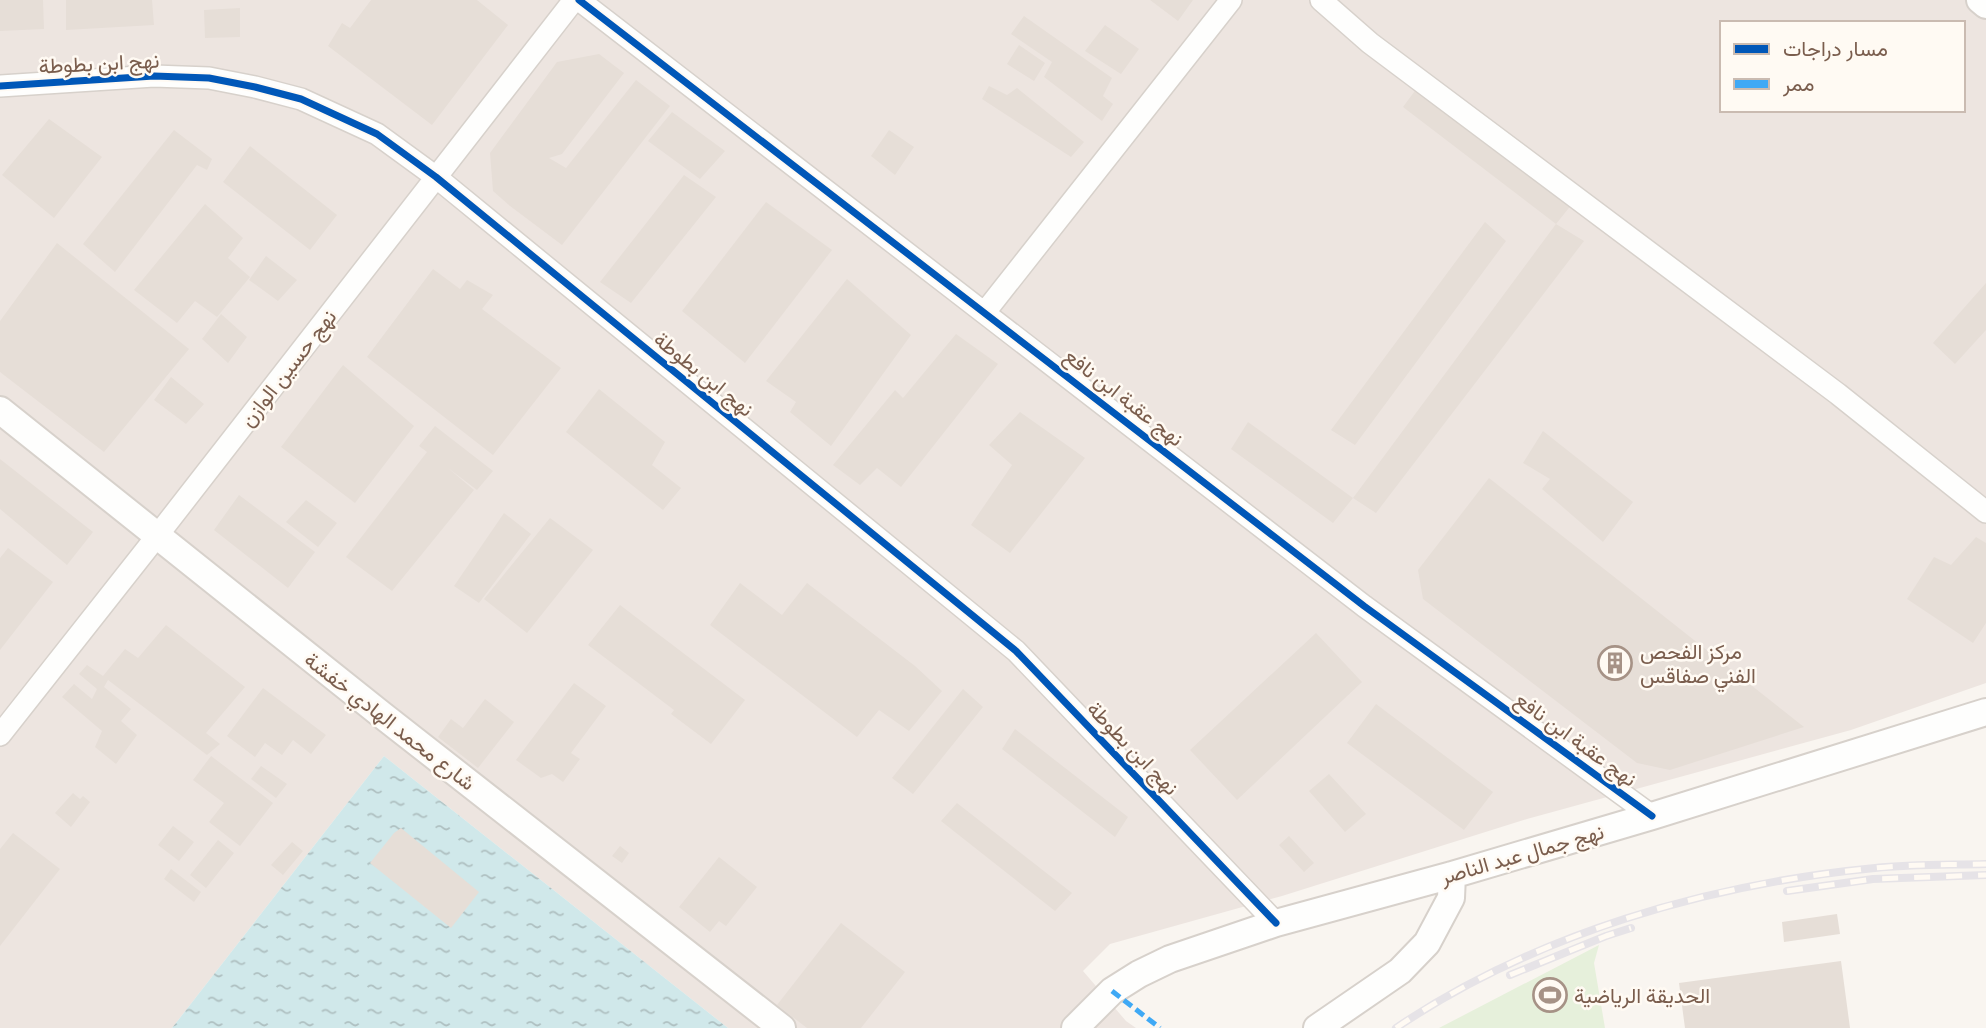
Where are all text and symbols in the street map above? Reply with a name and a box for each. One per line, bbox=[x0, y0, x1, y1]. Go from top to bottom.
legend bbox=[1720, 21, 1965, 112]
text: مسار دراجات bbox=[1783, 36, 1888, 62]
street label: نهج ابن بطوطة bbox=[38, 47, 160, 81]
text: ممر bbox=[1782, 71, 1814, 97]
street label: نهج حسين الوازن bbox=[235, 305, 343, 433]
street label: نهج ابن بطوطة bbox=[648, 326, 759, 423]
street label: نهج عقبة ابن نافع bbox=[1058, 343, 1189, 453]
place label: مركز الفحص الفني صفاقس bbox=[1640, 639, 1756, 693]
building icon: مركز الفحص الفني صفاقس bbox=[1596, 644, 1634, 682]
street label: شارع محمد الهادي خفشة bbox=[296, 647, 480, 799]
street label: نهج عقبة ابن نافع bbox=[1509, 686, 1642, 793]
street label: نهج ابن بطوطة bbox=[1081, 696, 1184, 802]
street label: نهج جمال عبد الناصر bbox=[1437, 819, 1607, 891]
sports icon: الحديقة الرياضية bbox=[1531, 976, 1569, 1014]
place label: الحديقة الرياضية bbox=[1574, 983, 1710, 1009]

